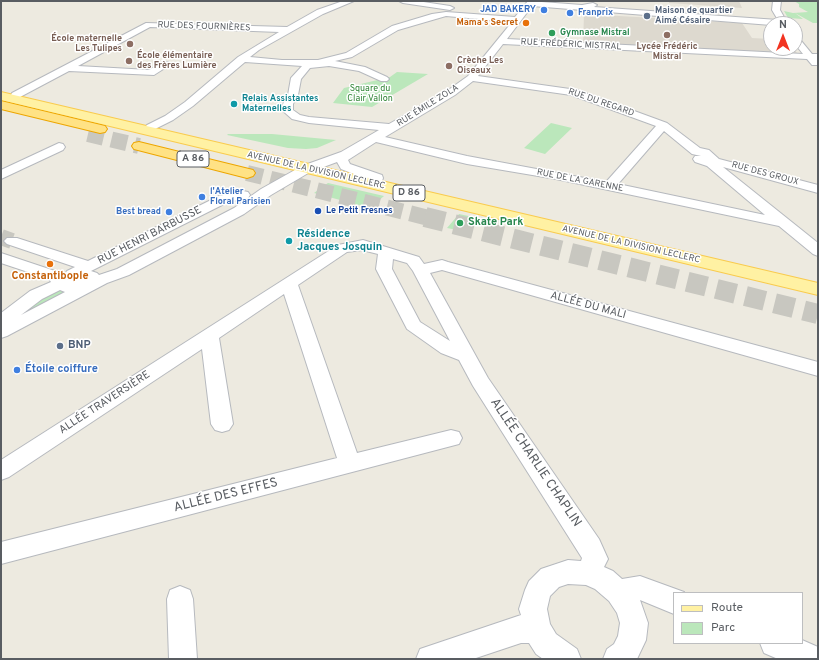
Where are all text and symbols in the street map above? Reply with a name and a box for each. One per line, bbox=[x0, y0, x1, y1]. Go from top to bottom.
place label: JAD BAKERY bbox=[480, 5, 536, 15]
marker: JAD BAKERY bbox=[539, 5, 549, 15]
place label: Maison de quartier Aimé Césaire bbox=[655, 6, 733, 27]
marker: Franprix bbox=[565, 8, 575, 18]
place label: Franprix bbox=[578, 8, 613, 18]
marker: Maison de quartier Aimé Césaire bbox=[642, 11, 652, 21]
north arrow bbox=[763, 16, 803, 56]
place label: Mama's Secret bbox=[456, 18, 518, 28]
marker: Mama's Secret bbox=[521, 18, 531, 28]
text: N bbox=[779, 18, 787, 32]
street label: RUE DES FOURNIÈRES bbox=[157, 20, 251, 34]
marker: Gymnase Mistral bbox=[547, 28, 557, 38]
place label: Gymnase Mistral bbox=[560, 28, 630, 38]
marker: Lycée Frédéric Mistral bbox=[662, 30, 672, 40]
place label: École maternelle Les Tulipes bbox=[51, 34, 122, 55]
street label: RUE FRÉDÉRIC MISTRAL bbox=[520, 37, 622, 53]
marker: École maternelle Les Tulipes bbox=[125, 39, 135, 49]
place label: Lycée Frédéric Mistral bbox=[636, 42, 698, 63]
place label: École élémentaire des Frères Lumière bbox=[137, 51, 217, 72]
marker: École élémentaire des Frères Lumière bbox=[124, 56, 134, 66]
place label: Crèche Les Oiseaux bbox=[457, 56, 503, 77]
marker: Crèche Les Oiseaux bbox=[444, 61, 454, 71]
street label: RUE ÉMILE ZOLA bbox=[395, 83, 461, 129]
park label: Square du Clair Vallon bbox=[347, 84, 393, 105]
street label: RUE DU REGARD bbox=[567, 87, 635, 119]
place label: Relais Assistantes Maternelles bbox=[242, 94, 318, 115]
marker: Relais Assistantes Maternelles bbox=[229, 99, 239, 109]
street label: AVENUE DE LA DIVISION LECLERC bbox=[246, 150, 386, 192]
road number: A 86 bbox=[177, 151, 209, 167]
street label: RUE DES GROUX bbox=[730, 160, 800, 188]
street label: RUE DE LA GARENNE bbox=[536, 167, 624, 195]
road number: D 86 bbox=[393, 185, 425, 201]
place label: l'Atelier Floral Parisien bbox=[210, 187, 271, 208]
marker: l'Atelier Floral Parisien bbox=[197, 192, 207, 202]
street label: RUE HENRI BARBUSSE bbox=[96, 204, 204, 268]
marker: Le Petit Fresnes bbox=[313, 206, 323, 216]
place label: Le Petit Fresnes bbox=[326, 206, 393, 216]
place label: Best bread bbox=[116, 207, 161, 217]
marker: Best bread bbox=[164, 207, 174, 217]
place label: Skate Park bbox=[468, 216, 523, 230]
marker: Skate Park bbox=[455, 218, 465, 228]
street label: AVENUE DE LA DIVISION LECLERC bbox=[561, 224, 701, 266]
place label: Résidence Jacques Josquin bbox=[297, 228, 382, 254]
marker: Résidence Jacques Josquin bbox=[284, 236, 294, 246]
marker: Constantibople bbox=[45, 259, 55, 269]
place label: Constantibople bbox=[11, 270, 89, 284]
street label: ALLÉE DU MALI bbox=[549, 290, 627, 322]
place label: BNP bbox=[68, 339, 90, 353]
marker: BNP bbox=[55, 341, 65, 351]
place label: Étoile coiffure bbox=[25, 363, 98, 377]
marker: Étoile coiffure bbox=[12, 365, 22, 375]
street label: ALLÉE TRAVERSIÈRE bbox=[57, 369, 153, 437]
street label: ALLÉE CHARLIE CHAPLIN bbox=[486, 396, 584, 530]
street label: ALLÉE DES EFFES bbox=[172, 476, 280, 516]
legend bbox=[673, 592, 803, 644]
text: Route bbox=[711, 600, 743, 616]
text: Parc bbox=[711, 620, 735, 636]

